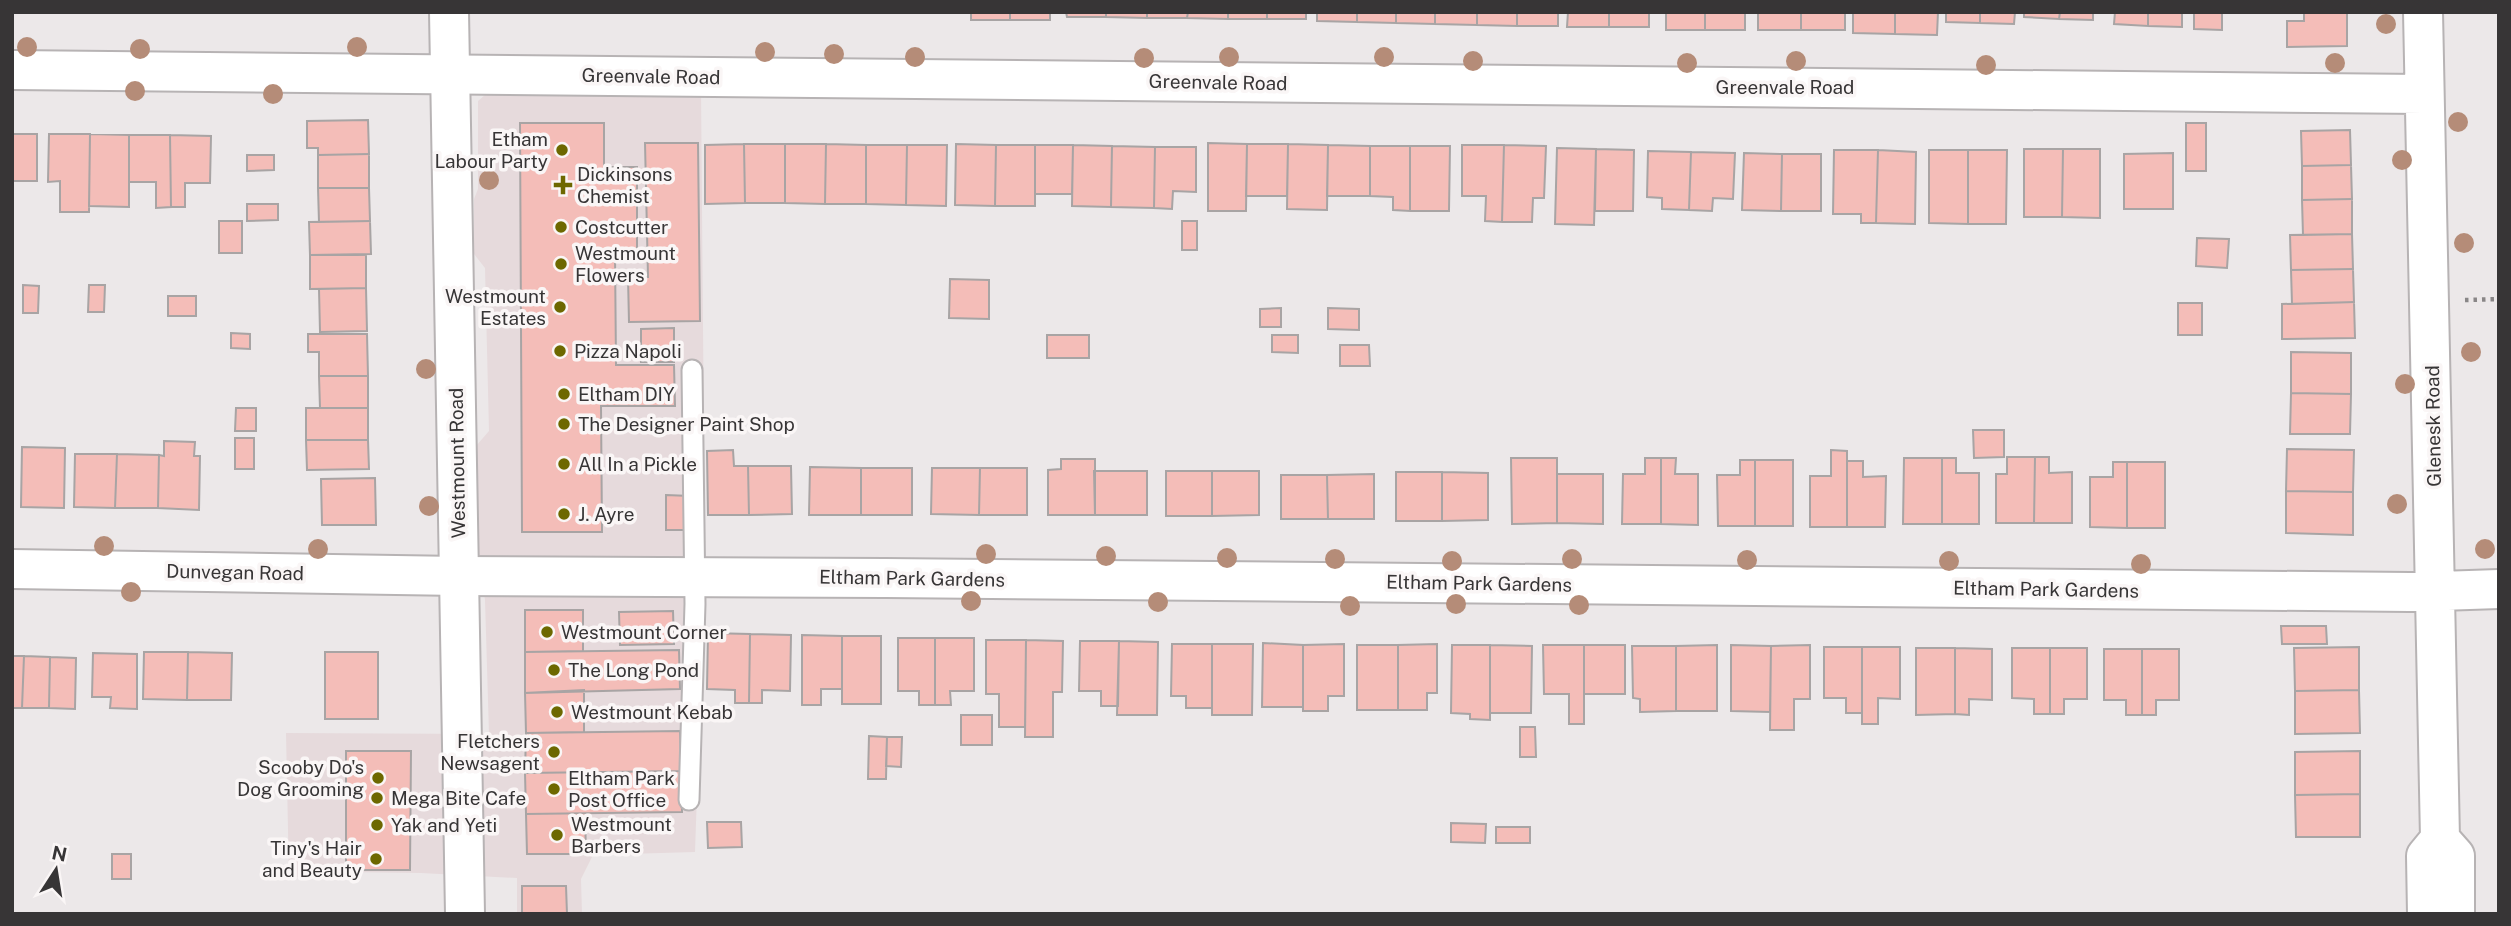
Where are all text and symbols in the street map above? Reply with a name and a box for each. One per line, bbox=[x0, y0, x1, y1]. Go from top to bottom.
street label: Greenvale Road bbox=[581, 64, 721, 88]
street label: Greenvale Road bbox=[1148, 70, 1288, 94]
street label: Greenvale Road bbox=[1716, 76, 1854, 98]
place label: Etham Labour Party bbox=[434, 128, 548, 172]
marker: Etham Labour Party bbox=[554, 142, 570, 158]
place label: Dickinsons Chemist bbox=[577, 163, 672, 207]
marker: Dickinsons Chemist bbox=[555, 177, 571, 193]
place label: Costcutter bbox=[575, 216, 668, 238]
marker: Costcutter bbox=[553, 219, 569, 235]
place label: Westmount Flowers bbox=[575, 242, 676, 286]
marker: Westmount Flowers bbox=[553, 256, 569, 272]
place label: Westmount Estates bbox=[445, 285, 546, 329]
marker: Westmount Estates bbox=[552, 299, 568, 315]
place label: Pizza Napoli bbox=[574, 340, 682, 362]
marker: Pizza Napoli bbox=[552, 343, 568, 359]
street label: Glenesk Road bbox=[2421, 365, 2445, 487]
place label: Eltham DIY bbox=[578, 383, 675, 405]
marker: Eltham DIY bbox=[556, 386, 572, 402]
street label: Westmount Road bbox=[445, 388, 469, 538]
place label: The Designer Paint Shop bbox=[578, 413, 795, 435]
marker: The Designer Paint Shop bbox=[556, 416, 572, 432]
place label: All In a Pickle bbox=[578, 453, 697, 475]
marker: All In a Pickle bbox=[556, 456, 572, 472]
place label: J. Ayre bbox=[578, 503, 634, 525]
marker: J. Ayre bbox=[556, 506, 572, 522]
street label: Dunvegan Road bbox=[166, 560, 304, 584]
street label: Eltham Park Gardens bbox=[819, 565, 1005, 591]
street label: Eltham Park Gardens bbox=[1386, 570, 1572, 596]
street label: Eltham Park Gardens bbox=[1953, 576, 2139, 602]
place label: Westmount Corner bbox=[561, 621, 727, 643]
marker: Westmount Corner bbox=[539, 624, 555, 640]
place label: The Long Pond bbox=[568, 659, 699, 681]
marker: The Long Pond bbox=[546, 662, 562, 678]
place label: Westmount Kebab bbox=[571, 701, 733, 723]
marker: Westmount Kebab bbox=[549, 704, 565, 720]
place label: Fletchers Newsagent bbox=[440, 730, 540, 774]
marker: Fletchers Newsagent bbox=[546, 744, 562, 760]
place label: Scooby Do's Dog Grooming bbox=[237, 756, 364, 800]
place label: Eltham Park Post Office bbox=[568, 767, 675, 811]
marker: Scooby Do's Dog Grooming bbox=[370, 770, 386, 786]
marker: Eltham Park Post Office bbox=[546, 781, 562, 797]
place label: Mega Bite Cafe bbox=[391, 787, 526, 809]
marker: Mega Bite Cafe bbox=[369, 790, 385, 806]
place label: Westmount Barbers bbox=[571, 813, 672, 857]
place label: Yak and Yeti bbox=[391, 814, 497, 836]
marker: Yak and Yeti bbox=[369, 817, 385, 833]
marker: Westmount Barbers bbox=[549, 827, 565, 843]
north arrow bbox=[21, 835, 91, 905]
place label: Tiny's Hair and Beauty bbox=[262, 837, 362, 881]
text: N bbox=[50, 841, 69, 866]
marker: Tiny's Hair and Beauty bbox=[368, 851, 384, 867]

